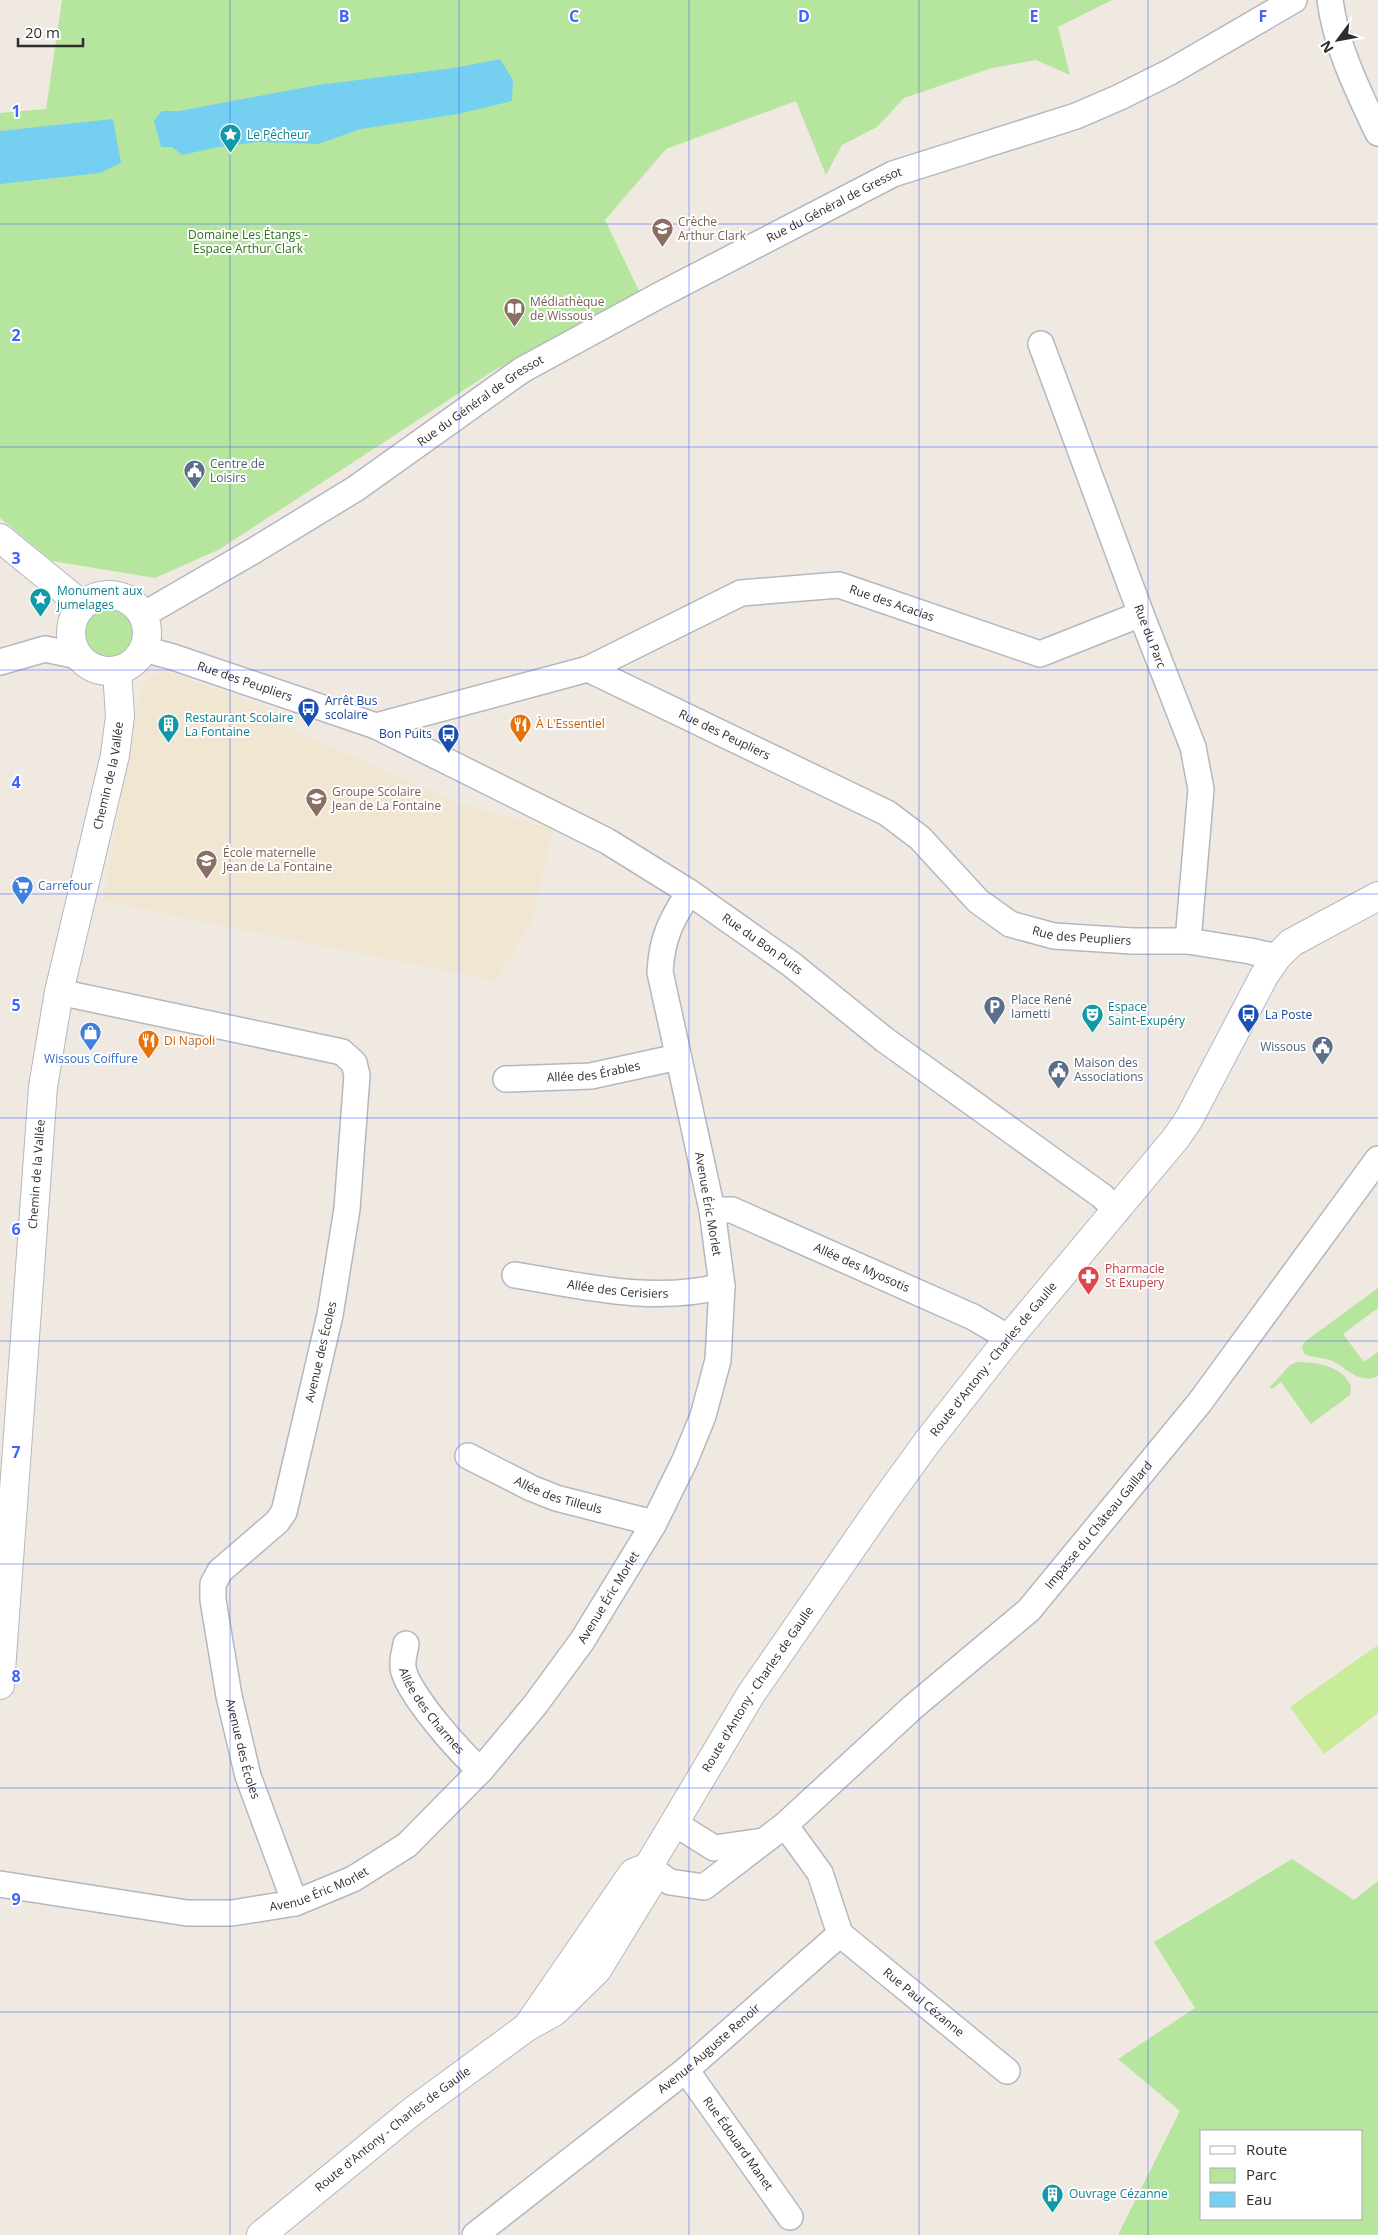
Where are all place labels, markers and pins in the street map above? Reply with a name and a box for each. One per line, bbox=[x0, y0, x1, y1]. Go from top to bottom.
place icon: Le Pêcheur bbox=[219, 123, 243, 154]
place label: Le Pêcheur bbox=[247, 126, 309, 143]
place label: Crèche Arthur Clark bbox=[678, 213, 747, 244]
school or university icon: Crèche Arthur Clark bbox=[650, 217, 674, 248]
place label: Médiathèque de Wissous bbox=[530, 293, 605, 324]
library icon: Médiathèque de Wissous bbox=[502, 297, 526, 328]
place label: Centre de Loisirs bbox=[210, 455, 265, 486]
public building icon: Centre de Loisirs bbox=[182, 459, 206, 490]
place label: Monument aux jumelages bbox=[56, 582, 143, 613]
place icon: Monument aux jumelages bbox=[29, 586, 53, 617]
place label: Arrêt Bus scolaire bbox=[325, 692, 378, 723]
bus stop icon: Arrêt Bus scolaire bbox=[297, 696, 321, 727]
place label: Restaurant Scolaire La Fontaine bbox=[185, 709, 294, 740]
restaurant icon: À L'Essentiel bbox=[508, 712, 532, 743]
building icon: Restaurant Scolaire La Fontaine bbox=[157, 713, 181, 744]
place label: À L'Essentiel bbox=[536, 715, 605, 732]
bus stop icon: Bon Puits bbox=[436, 722, 460, 753]
place label: Bon Puits bbox=[379, 725, 432, 742]
place label: Groupe Scolaire Jean de La Fontaine bbox=[331, 783, 441, 814]
school or university icon: Groupe Scolaire Jean de La Fontaine bbox=[304, 787, 328, 818]
place label: École maternelle Jean de La Fontaine bbox=[222, 844, 332, 875]
school or university icon: École maternelle Jean de La Fontaine bbox=[195, 848, 219, 879]
supermarket icon: Carrefour bbox=[10, 874, 34, 905]
place label: Carrefour bbox=[38, 877, 92, 894]
place label: Place René Iametti bbox=[1011, 991, 1072, 1022]
parking icon: Place René Iametti bbox=[983, 995, 1007, 1026]
place label: Espace Saint-Exupéry bbox=[1108, 998, 1186, 1029]
theatre icon: Espace Saint-Exupéry bbox=[1080, 1002, 1104, 1033]
bus stop icon: La Poste bbox=[1237, 1003, 1261, 1034]
place label: La Poste bbox=[1265, 1006, 1312, 1023]
shop icon: Wissous Coiffure bbox=[79, 1020, 103, 1051]
restaurant icon: Di Napoli bbox=[136, 1029, 160, 1060]
place label: Di Napoli bbox=[164, 1032, 215, 1049]
public building icon: Wissous bbox=[1310, 1035, 1334, 1066]
place label: Wissous bbox=[1260, 1038, 1306, 1055]
place label: Wissous Coiffure bbox=[44, 1050, 138, 1067]
place label: Maison des Associations bbox=[1074, 1054, 1144, 1085]
public building icon: Maison des Associations bbox=[1046, 1058, 1070, 1089]
place label: Pharmacie St Exupery bbox=[1105, 1260, 1165, 1291]
pharmacy icon: Pharmacie St Exupery bbox=[1077, 1264, 1101, 1295]
building icon: Ouvrage Cézanne bbox=[1041, 2182, 1065, 2213]
place label: Ouvrage Cézanne bbox=[1069, 2185, 1168, 2202]

